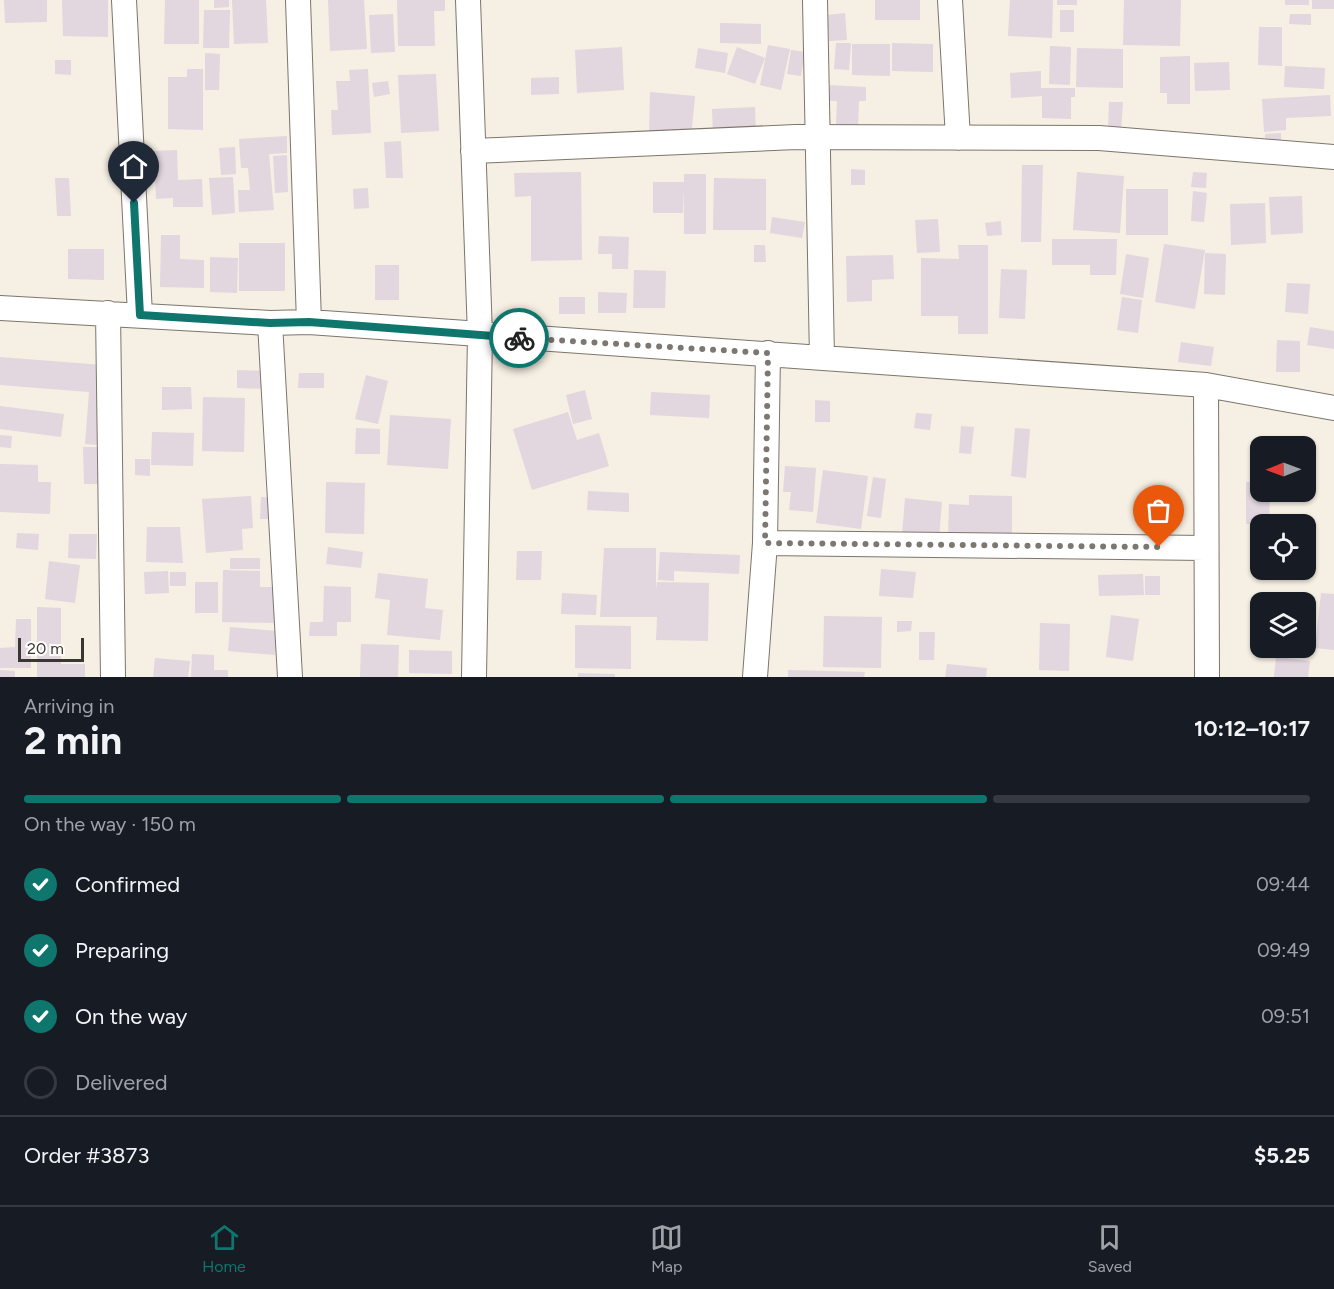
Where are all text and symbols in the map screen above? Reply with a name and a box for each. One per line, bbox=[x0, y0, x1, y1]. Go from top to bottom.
pin bbox=[108, 141, 159, 203]
icon: home bbox=[117, 150, 150, 183]
courier bbox=[489, 308, 549, 368]
icon: bike bbox=[503, 322, 536, 355]
north arrow bbox=[1250, 436, 1316, 502]
map controls bbox=[1250, 436, 1316, 658]
pin bbox=[1133, 485, 1184, 547]
icon: bag bbox=[1142, 494, 1175, 527]
button: locate bbox=[1250, 514, 1316, 580]
button: layers bbox=[1250, 592, 1316, 658]
scale bar bbox=[18, 635, 84, 662]
text: 20 m bbox=[27, 639, 64, 658]
text: Arriving in bbox=[24, 694, 114, 718]
text: 10:12–10:17 bbox=[1194, 715, 1310, 742]
text: 2 min bbox=[24, 717, 122, 764]
text: On the way · 150 m bbox=[24, 812, 196, 836]
icon: check bbox=[24, 868, 57, 901]
text: Confirmed bbox=[75, 871, 180, 898]
text: 09:44 bbox=[1256, 872, 1310, 896]
icon: check bbox=[24, 934, 57, 967]
text: Preparing bbox=[75, 937, 169, 964]
text: 09:49 bbox=[1257, 938, 1310, 962]
icon: check bbox=[24, 1000, 57, 1033]
text: On the way bbox=[75, 1003, 187, 1030]
text: 09:51 bbox=[1261, 1004, 1310, 1028]
text: Delivered bbox=[75, 1069, 168, 1096]
text: Order #3873 bbox=[24, 1142, 149, 1169]
text: $5.25 bbox=[1254, 1142, 1310, 1169]
tab: Home bbox=[202, 1221, 246, 1276]
tab: Map bbox=[650, 1221, 683, 1276]
tab: Saved bbox=[1088, 1221, 1132, 1276]

